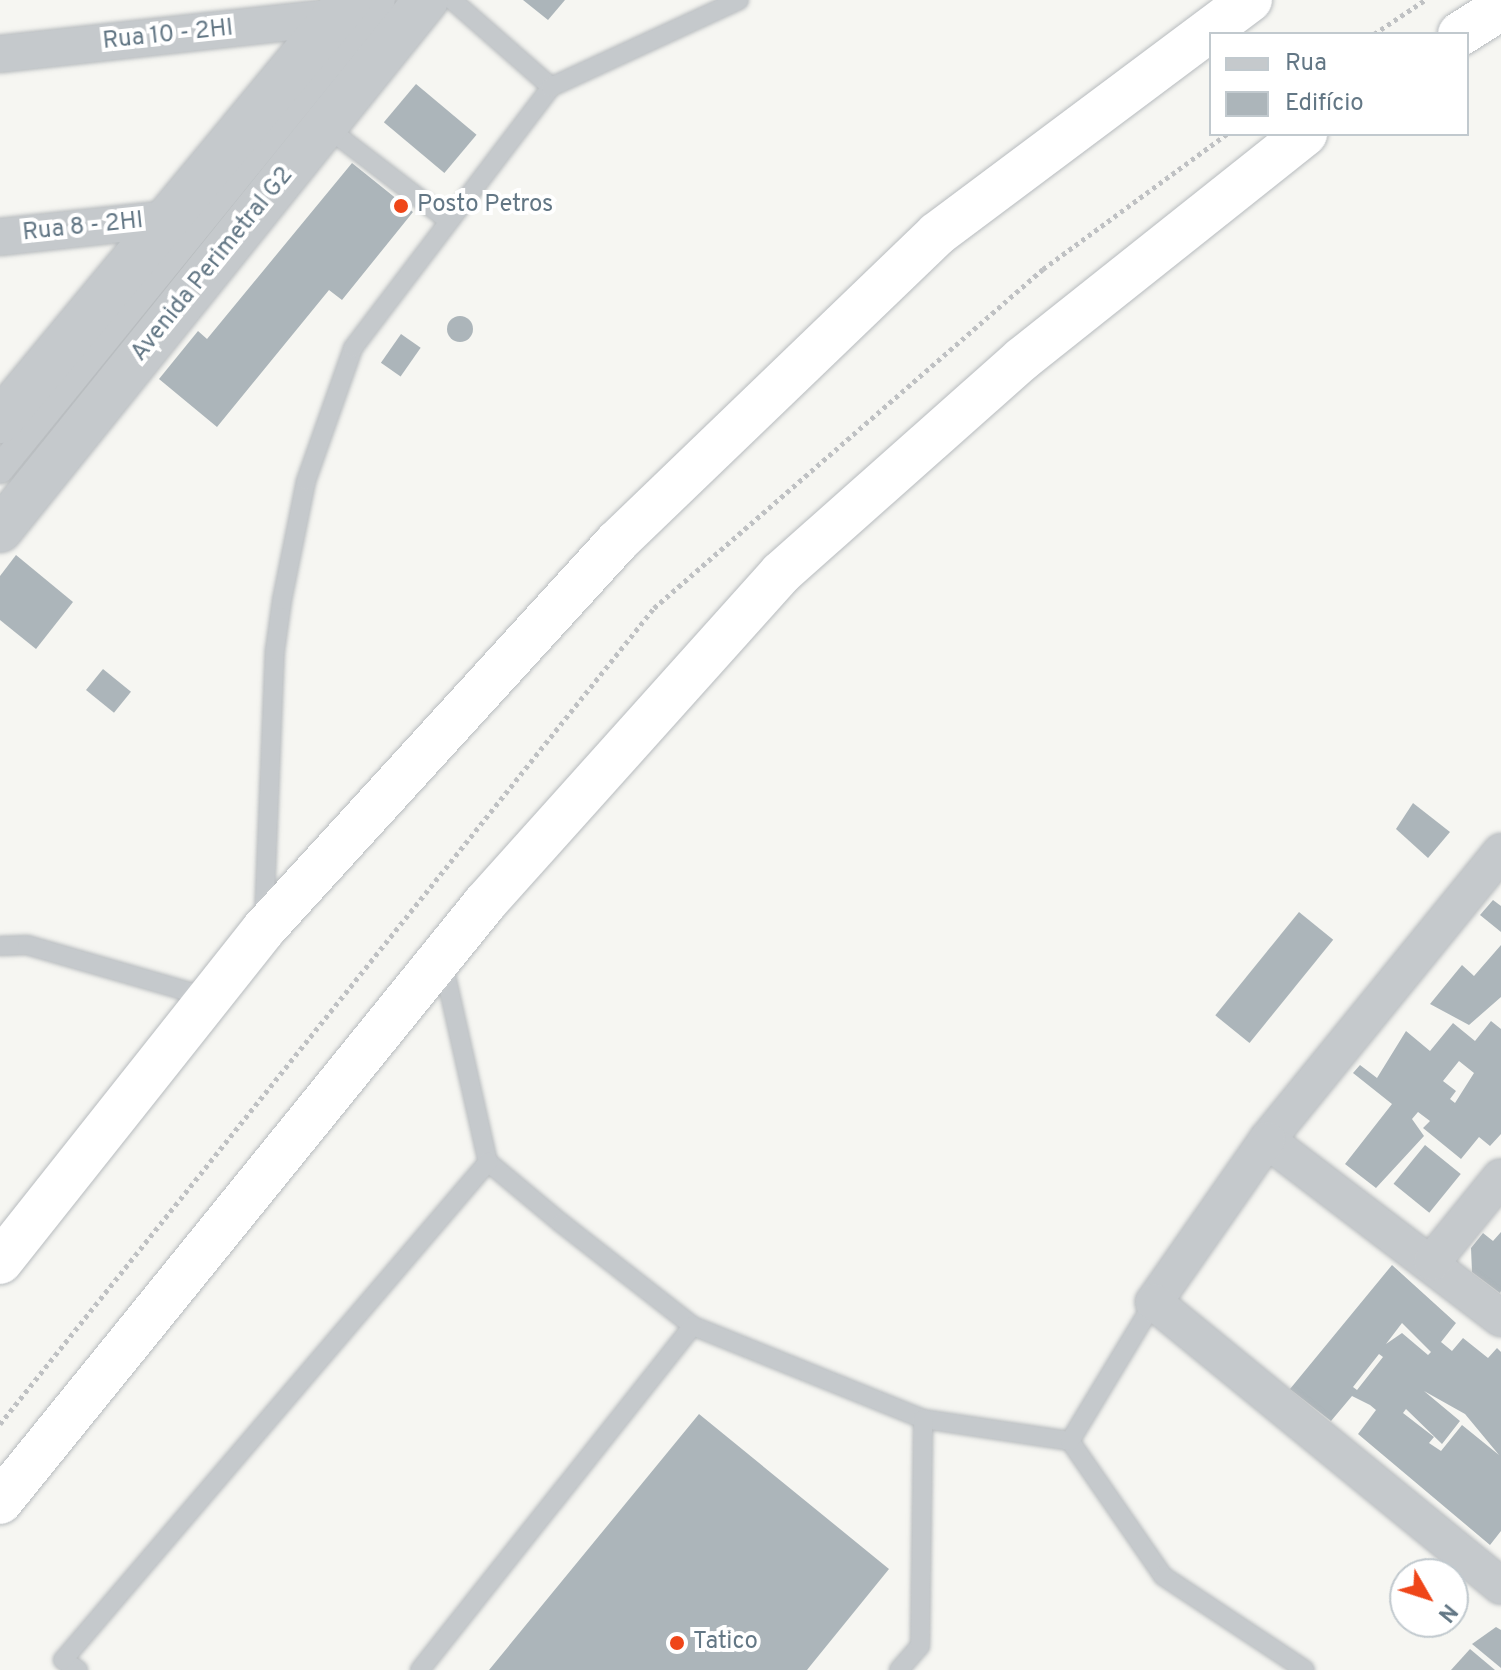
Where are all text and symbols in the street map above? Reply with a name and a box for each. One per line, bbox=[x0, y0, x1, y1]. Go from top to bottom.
street label: Rua 10 - 2HI bbox=[101, 15, 235, 57]
legend bbox=[1209, 32, 1469, 136]
text: Rua bbox=[1285, 49, 1327, 79]
text: Edifício bbox=[1285, 89, 1364, 119]
street label: Avenida Perimetral G2 bbox=[126, 162, 300, 368]
place label: Posto Petros bbox=[417, 192, 553, 220]
marker: Posto Petros bbox=[392, 197, 410, 215]
street label: Rua 8 - 2HI bbox=[21, 207, 145, 249]
north arrow bbox=[1389, 1558, 1469, 1638]
text: N bbox=[1431, 1598, 1462, 1627]
place label: Tatico bbox=[693, 1629, 758, 1657]
marker: Tatico bbox=[668, 1634, 686, 1652]

